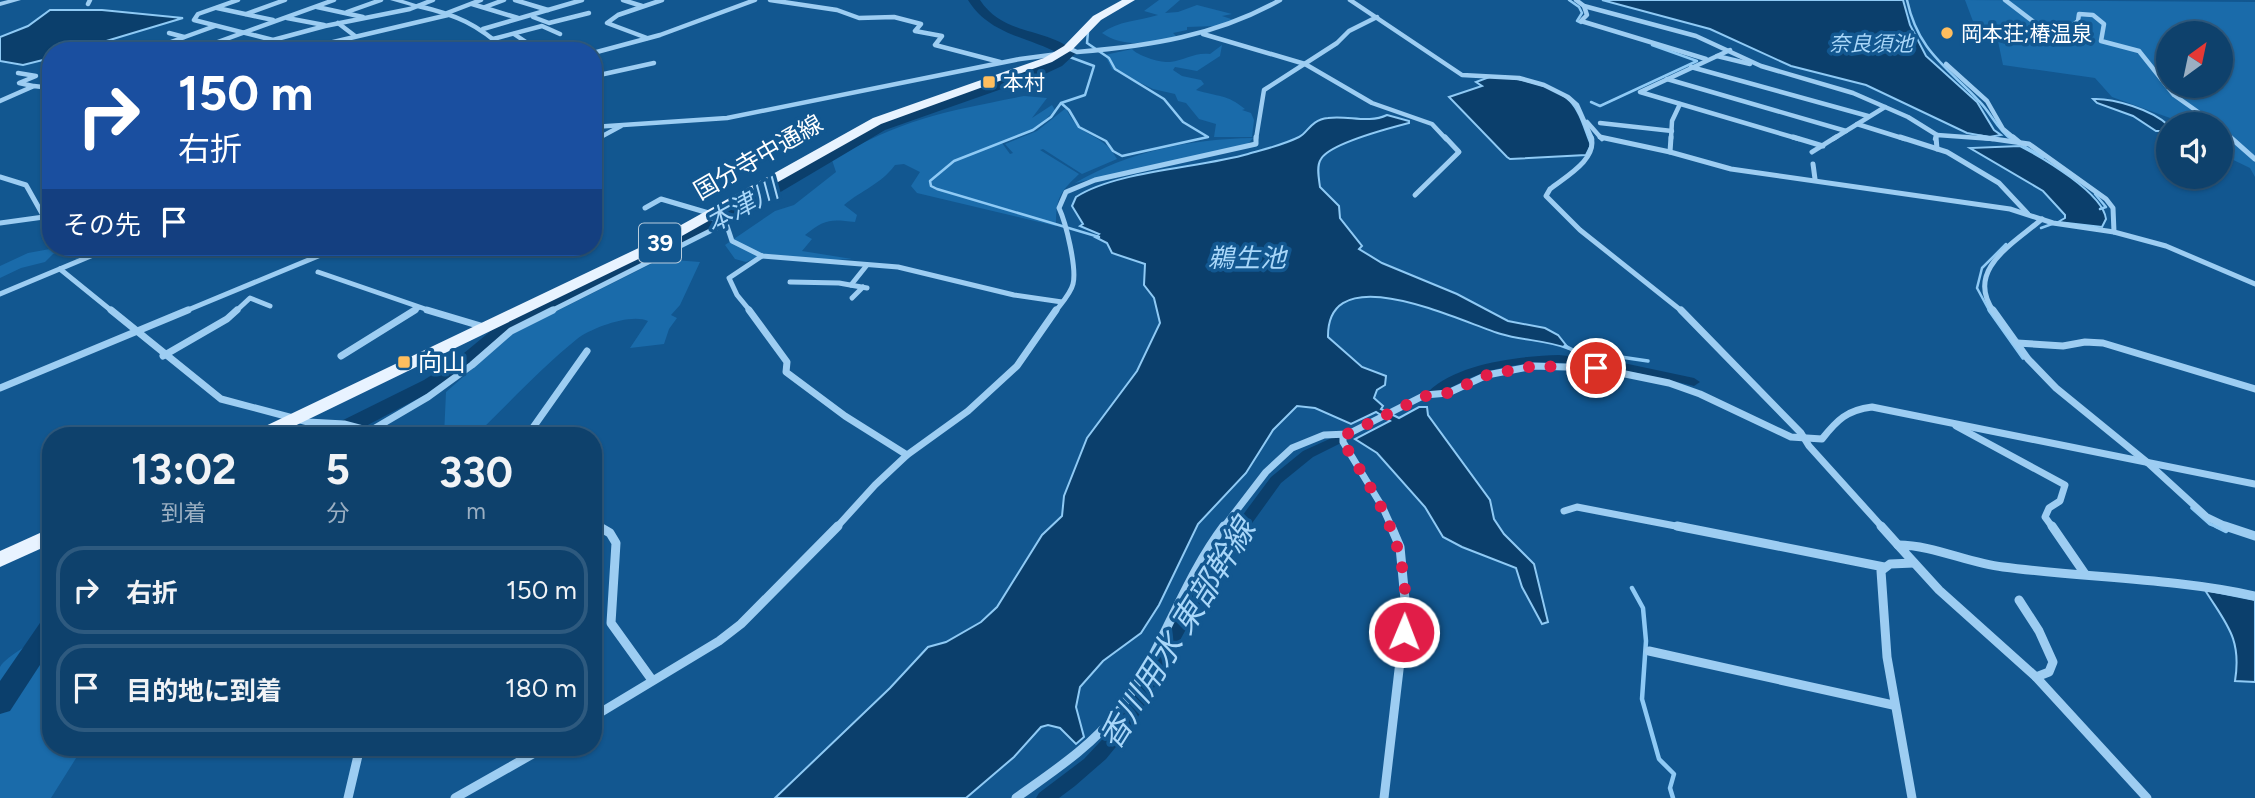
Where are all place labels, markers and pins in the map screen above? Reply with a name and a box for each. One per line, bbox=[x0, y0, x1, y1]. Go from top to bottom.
place label: 岡本荘;椿温泉 bbox=[1961, 21, 2092, 46]
marker: 岡本荘;椿温泉 bbox=[1939, 25, 1955, 41]
place label: 本村 bbox=[1003, 70, 1045, 95]
marker: 本村 bbox=[981, 74, 997, 90]
pin bbox=[1566, 338, 1626, 398]
place label: 向山 bbox=[418, 348, 466, 377]
marker: 向山 bbox=[396, 354, 412, 370]

